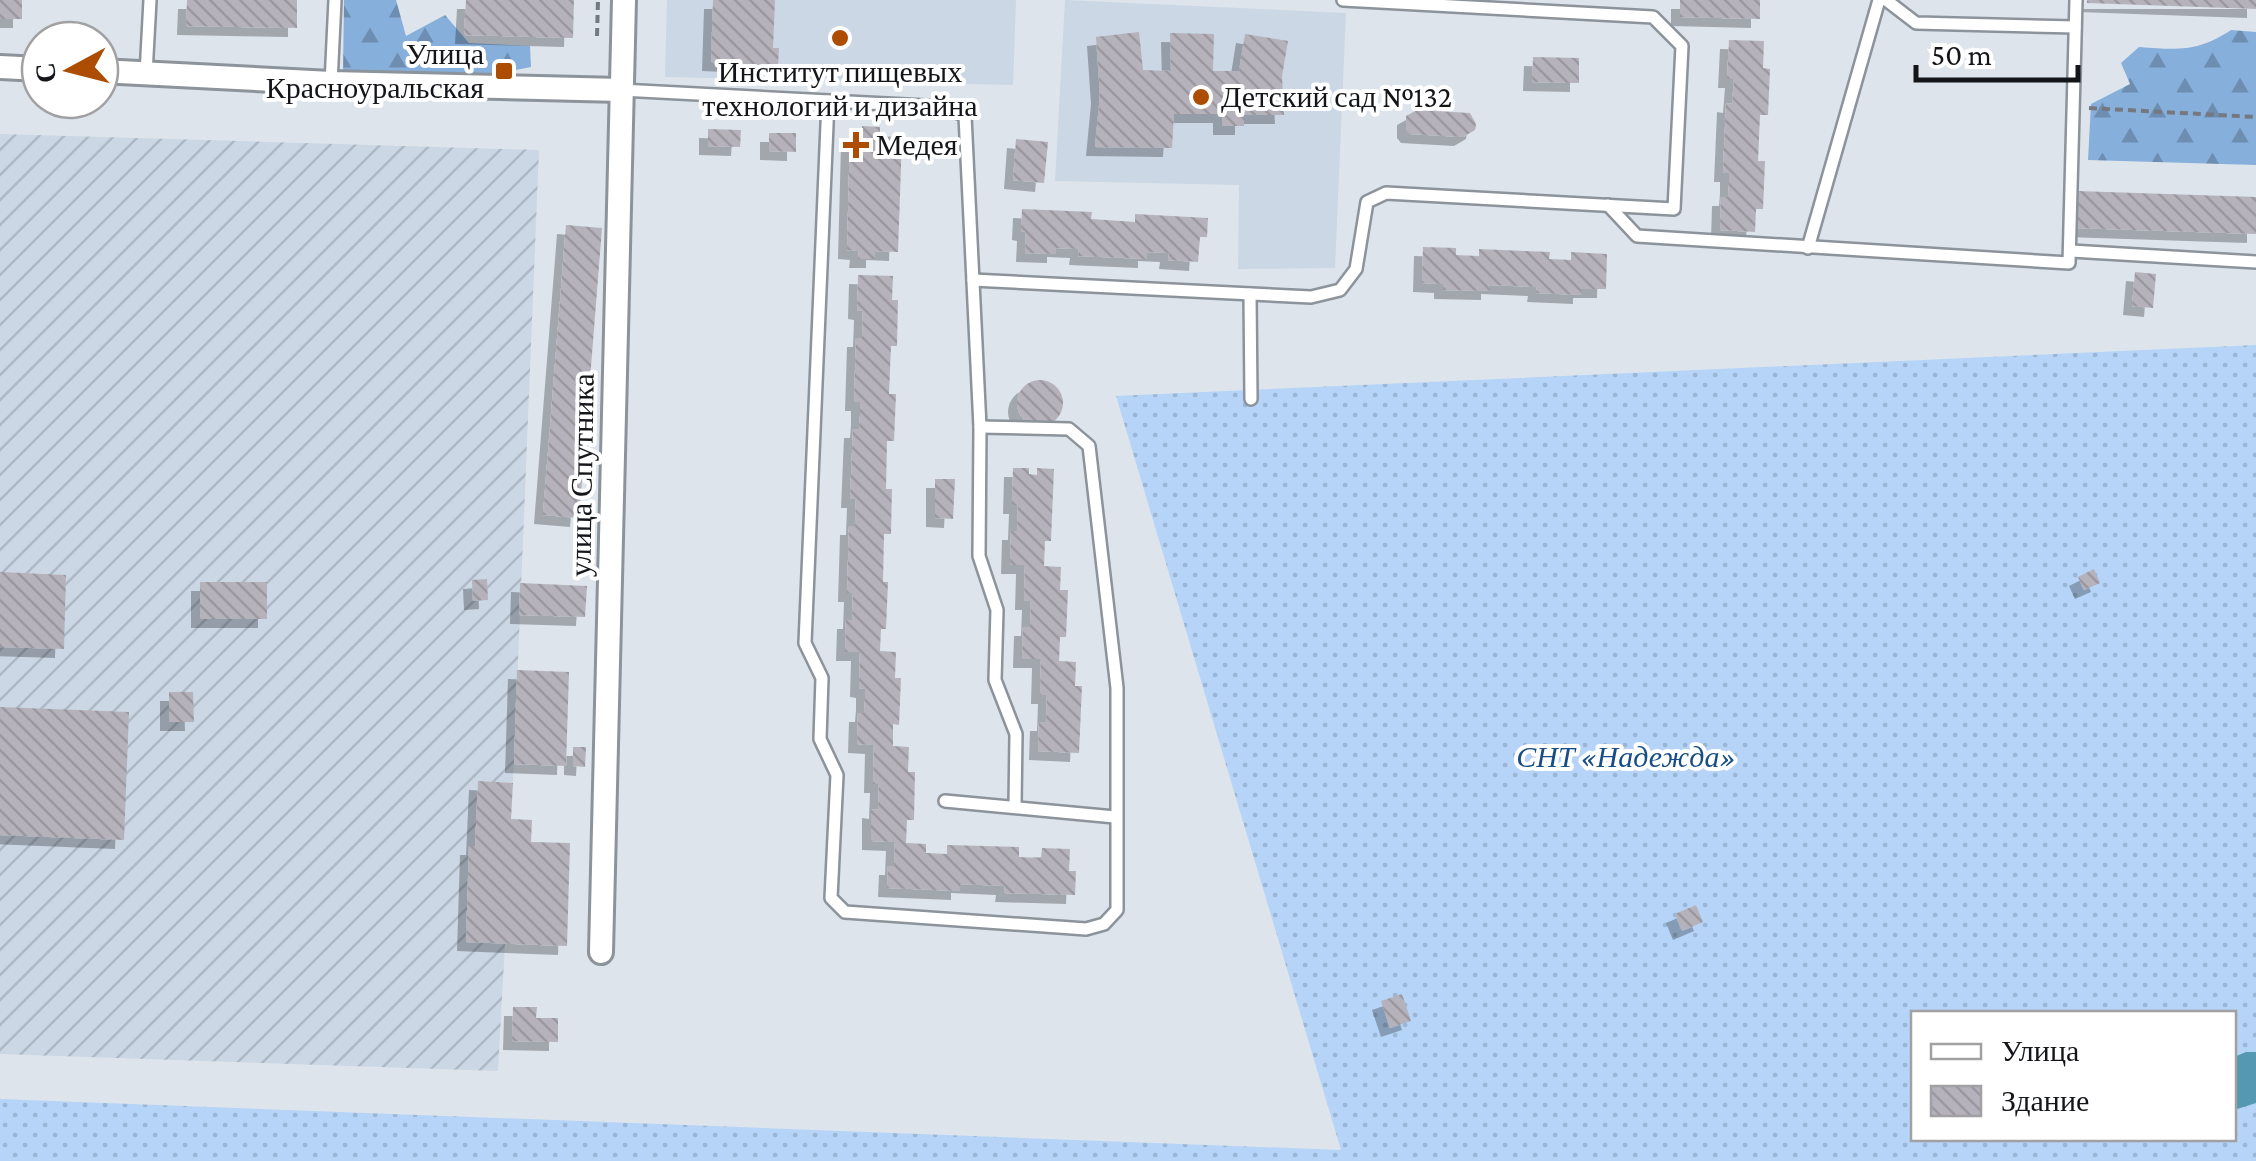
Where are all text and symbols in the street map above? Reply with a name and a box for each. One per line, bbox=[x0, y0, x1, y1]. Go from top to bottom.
north arrow bbox=[20, 20, 120, 120]
scale bar bbox=[1916, 20, 2078, 82]
marker: Институт пищевых технологий и дизайна bbox=[829, 27, 851, 49]
place label: Улица Красноуральская bbox=[266, 37, 484, 104]
text: 50 m bbox=[1931, 38, 1992, 71]
place label: Институт пищевых технологий и дизайна bbox=[702, 55, 978, 122]
marker: Улица Красноуральская bbox=[493, 60, 515, 82]
text: С bbox=[29, 61, 62, 85]
place label: Детский сад №132 bbox=[1221, 80, 1452, 113]
marker: Детский сад №132 bbox=[1190, 86, 1212, 108]
place label: Медея bbox=[876, 128, 958, 161]
marker: Медея bbox=[845, 134, 867, 156]
street label: улица Спутника bbox=[563, 373, 600, 577]
park label: СНТ «Надежда» bbox=[1516, 740, 1736, 773]
legend bbox=[1911, 1011, 2236, 1141]
text: Улица bbox=[2001, 1034, 2079, 1067]
text: Здание bbox=[2001, 1084, 2089, 1117]

